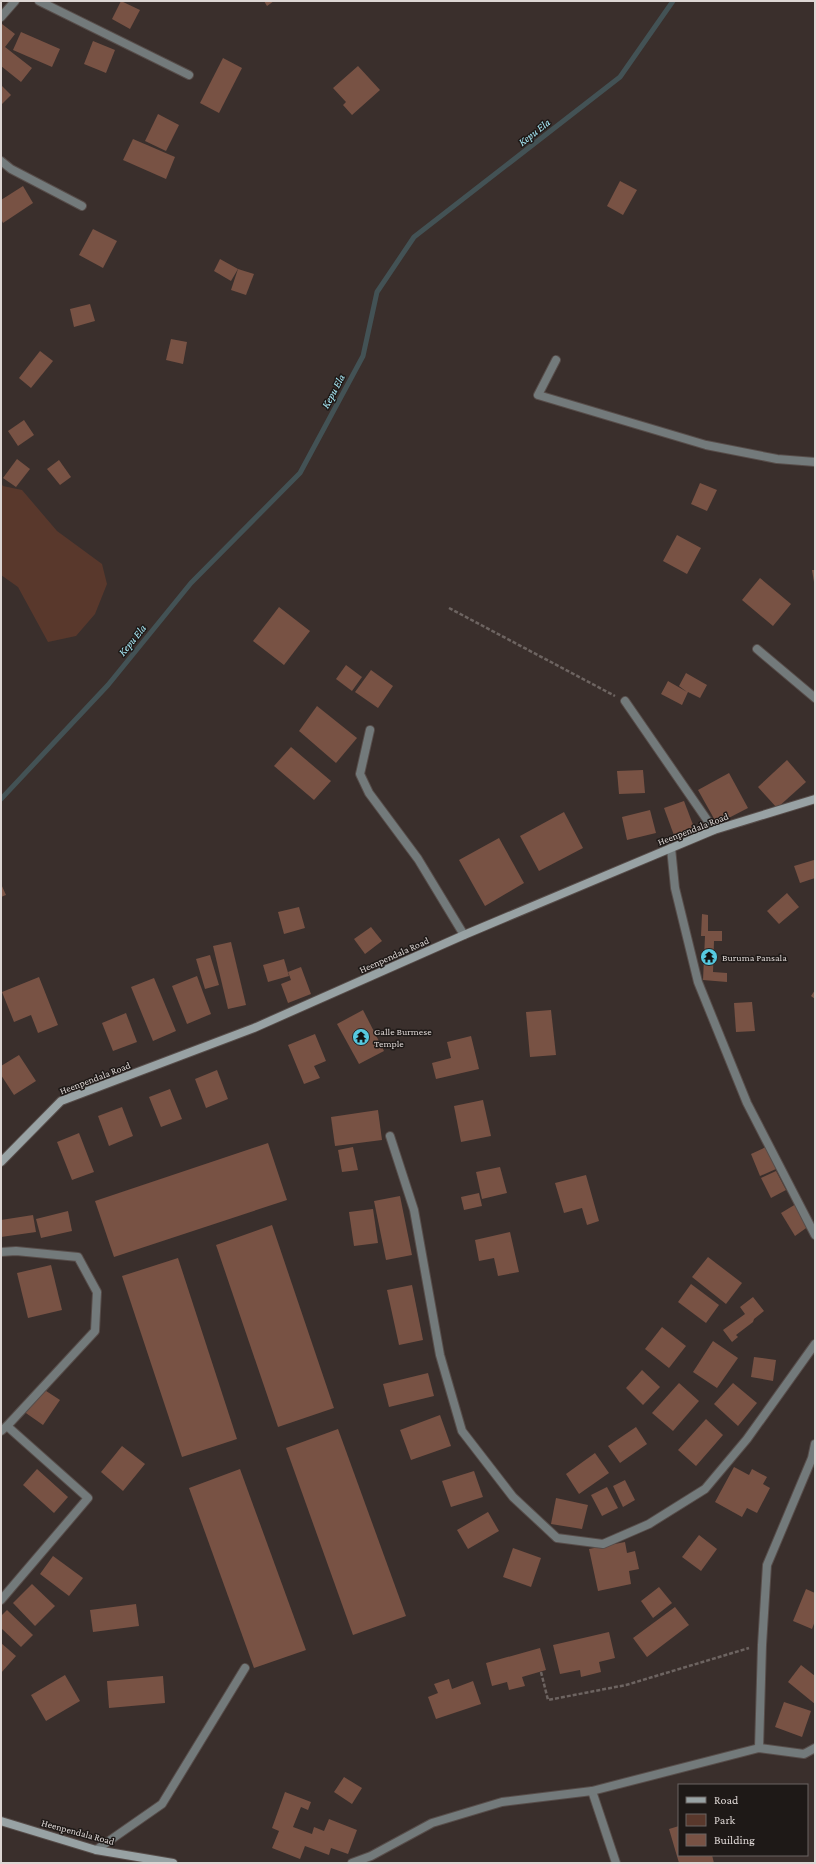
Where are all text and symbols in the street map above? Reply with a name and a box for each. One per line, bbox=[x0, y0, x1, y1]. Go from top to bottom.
water label: Kepu Ela bbox=[516, 116, 553, 149]
water label: Kepu Ela bbox=[319, 372, 348, 411]
water label: Kepu Ela bbox=[116, 622, 149, 659]
street label: Heenpendala Road bbox=[656, 810, 731, 848]
street label: Heenpendala Road bbox=[357, 934, 431, 975]
temple icon: Buruma Pansala bbox=[699, 947, 719, 967]
place label: Buruma Pansala bbox=[722, 952, 787, 963]
place label: Galle Burmese Temple bbox=[374, 1026, 432, 1049]
temple icon: Galle Burmese Temple bbox=[351, 1027, 371, 1047]
street label: Heenpendala Road bbox=[58, 1059, 133, 1097]
legend bbox=[678, 1784, 808, 1856]
text: Road bbox=[714, 1793, 739, 1807]
text: Park bbox=[714, 1813, 736, 1827]
street label: Heenpendala Road bbox=[40, 1817, 116, 1847]
text: Building bbox=[714, 1833, 755, 1847]

